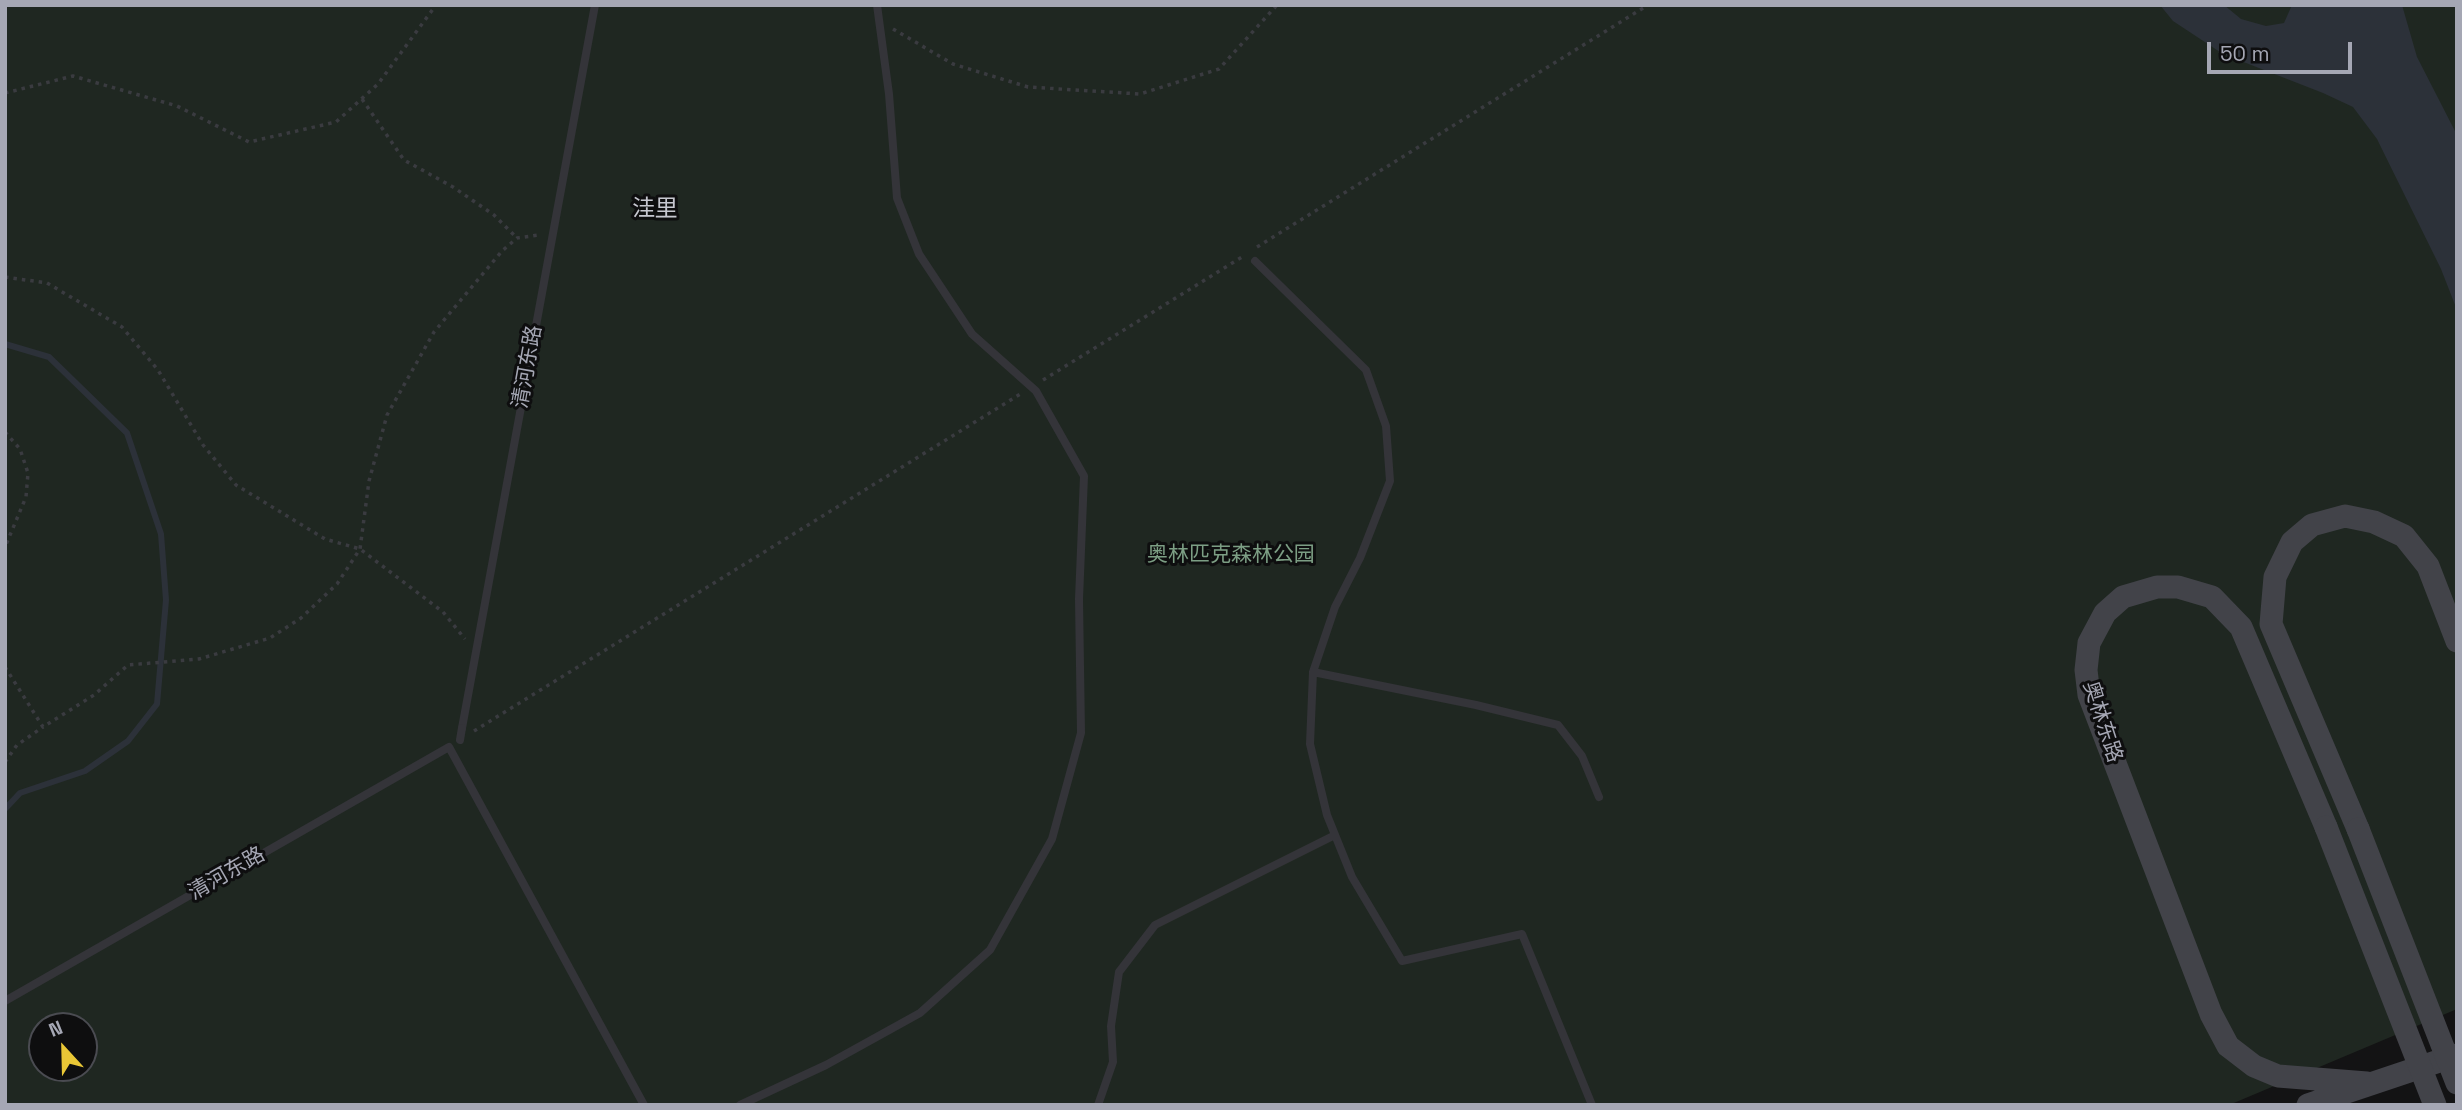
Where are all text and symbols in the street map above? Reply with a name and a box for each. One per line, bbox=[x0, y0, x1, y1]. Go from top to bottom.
scale bar bbox=[2210, 28, 2355, 72]
text: 50 m bbox=[2220, 40, 2270, 67]
district label: 洼里 bbox=[632, 196, 678, 224]
street label: 清河东路 bbox=[508, 323, 548, 411]
park label: 奥林匹克森林公园 bbox=[1147, 542, 1315, 568]
street label: 奥林东路 bbox=[2077, 678, 2127, 766]
street label: 清河东路 bbox=[184, 842, 270, 906]
north arrow bbox=[28, 1012, 98, 1082]
text: N bbox=[45, 1015, 66, 1043]

